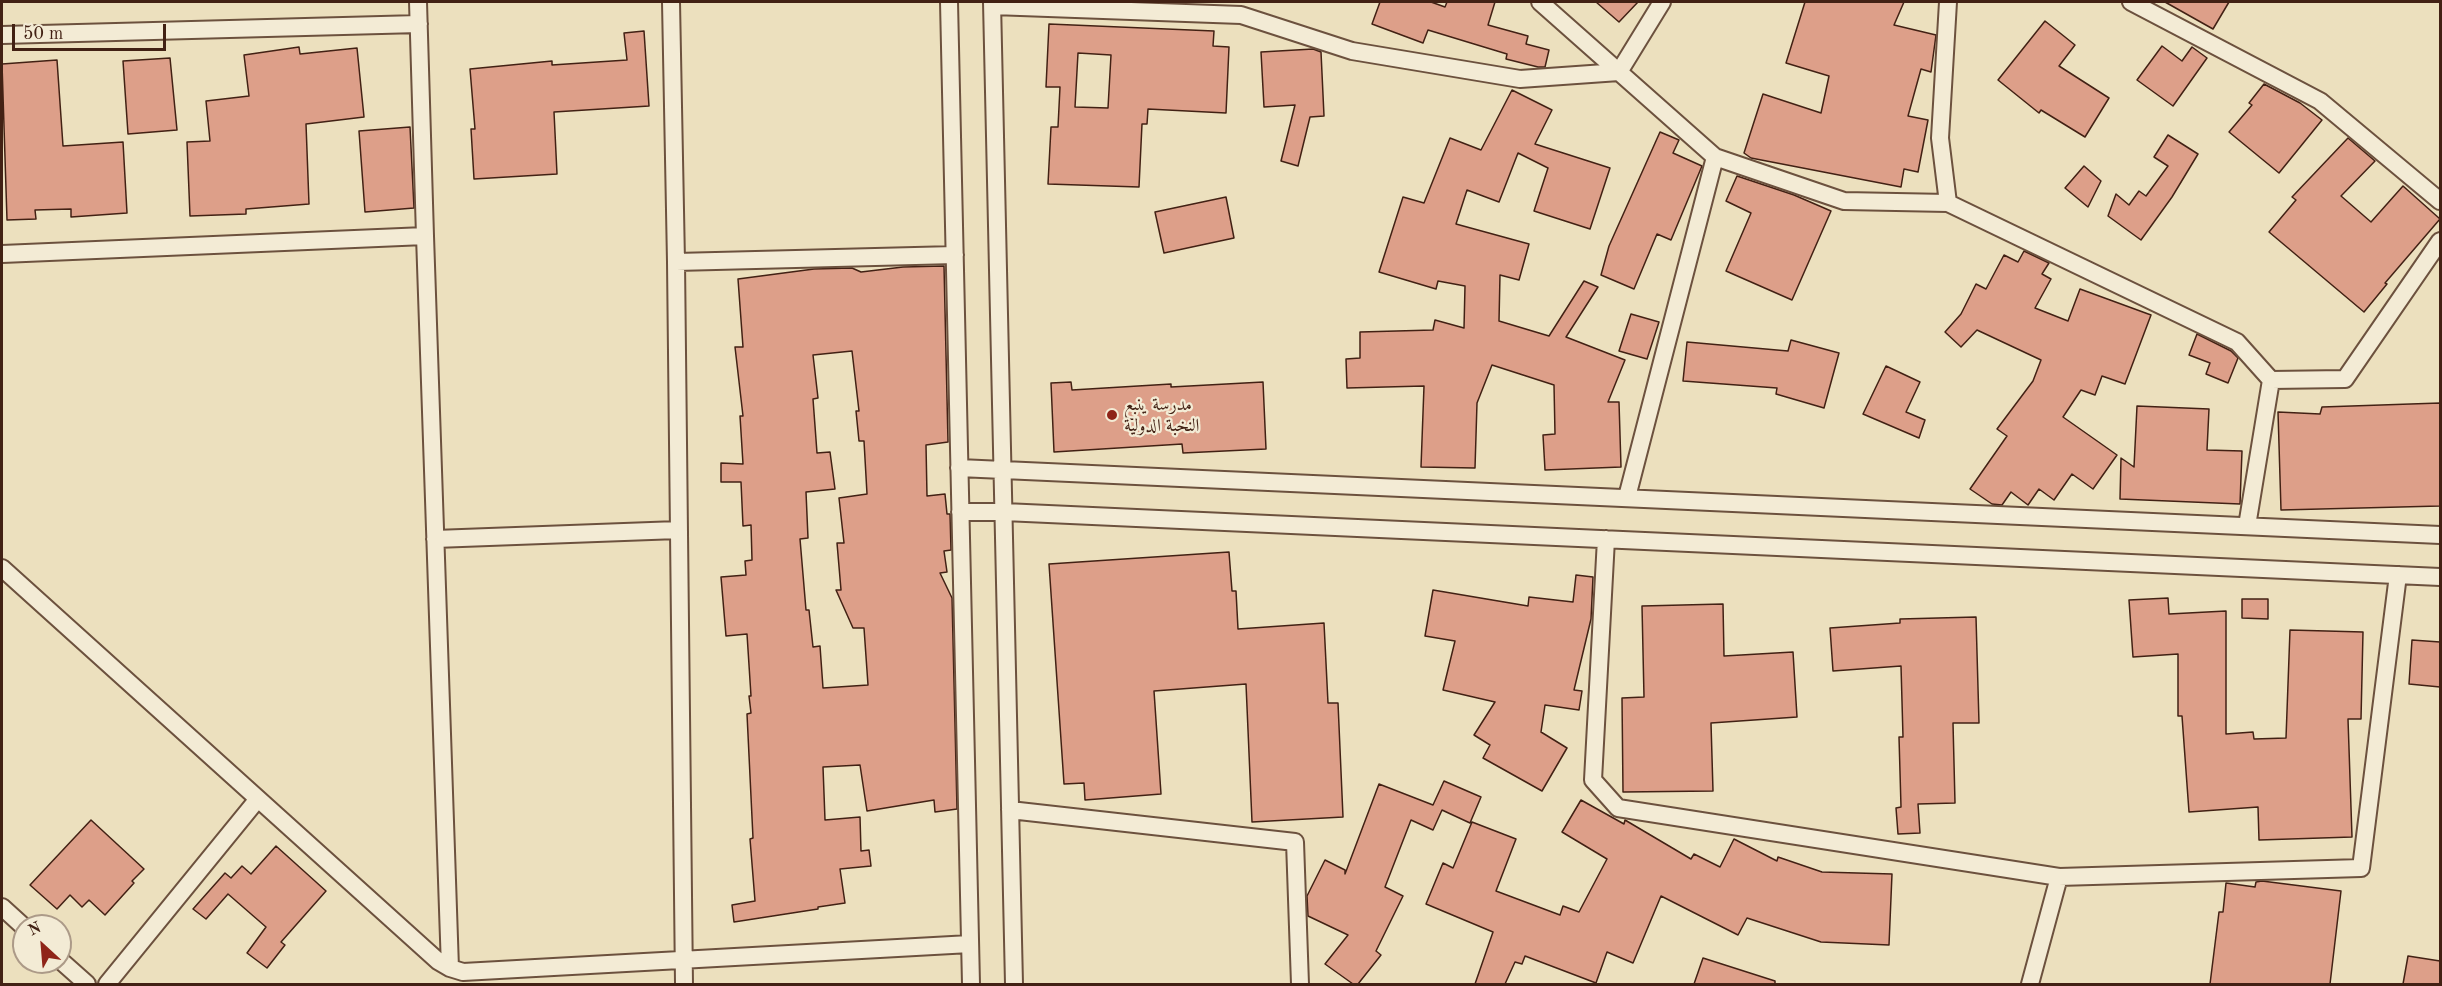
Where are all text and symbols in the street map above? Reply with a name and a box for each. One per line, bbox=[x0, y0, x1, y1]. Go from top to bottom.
scale bar bbox=[15, 12, 170, 50]
text: 50 m bbox=[23, 25, 63, 43]
place label: مدرسة ينبع النخبة الدولية bbox=[1124, 394, 1199, 436]
marker: مدرسة ينبع النخبة الدولية bbox=[1105, 408, 1119, 422]
north arrow bbox=[12, 914, 72, 974]
text: N bbox=[26, 920, 44, 939]

